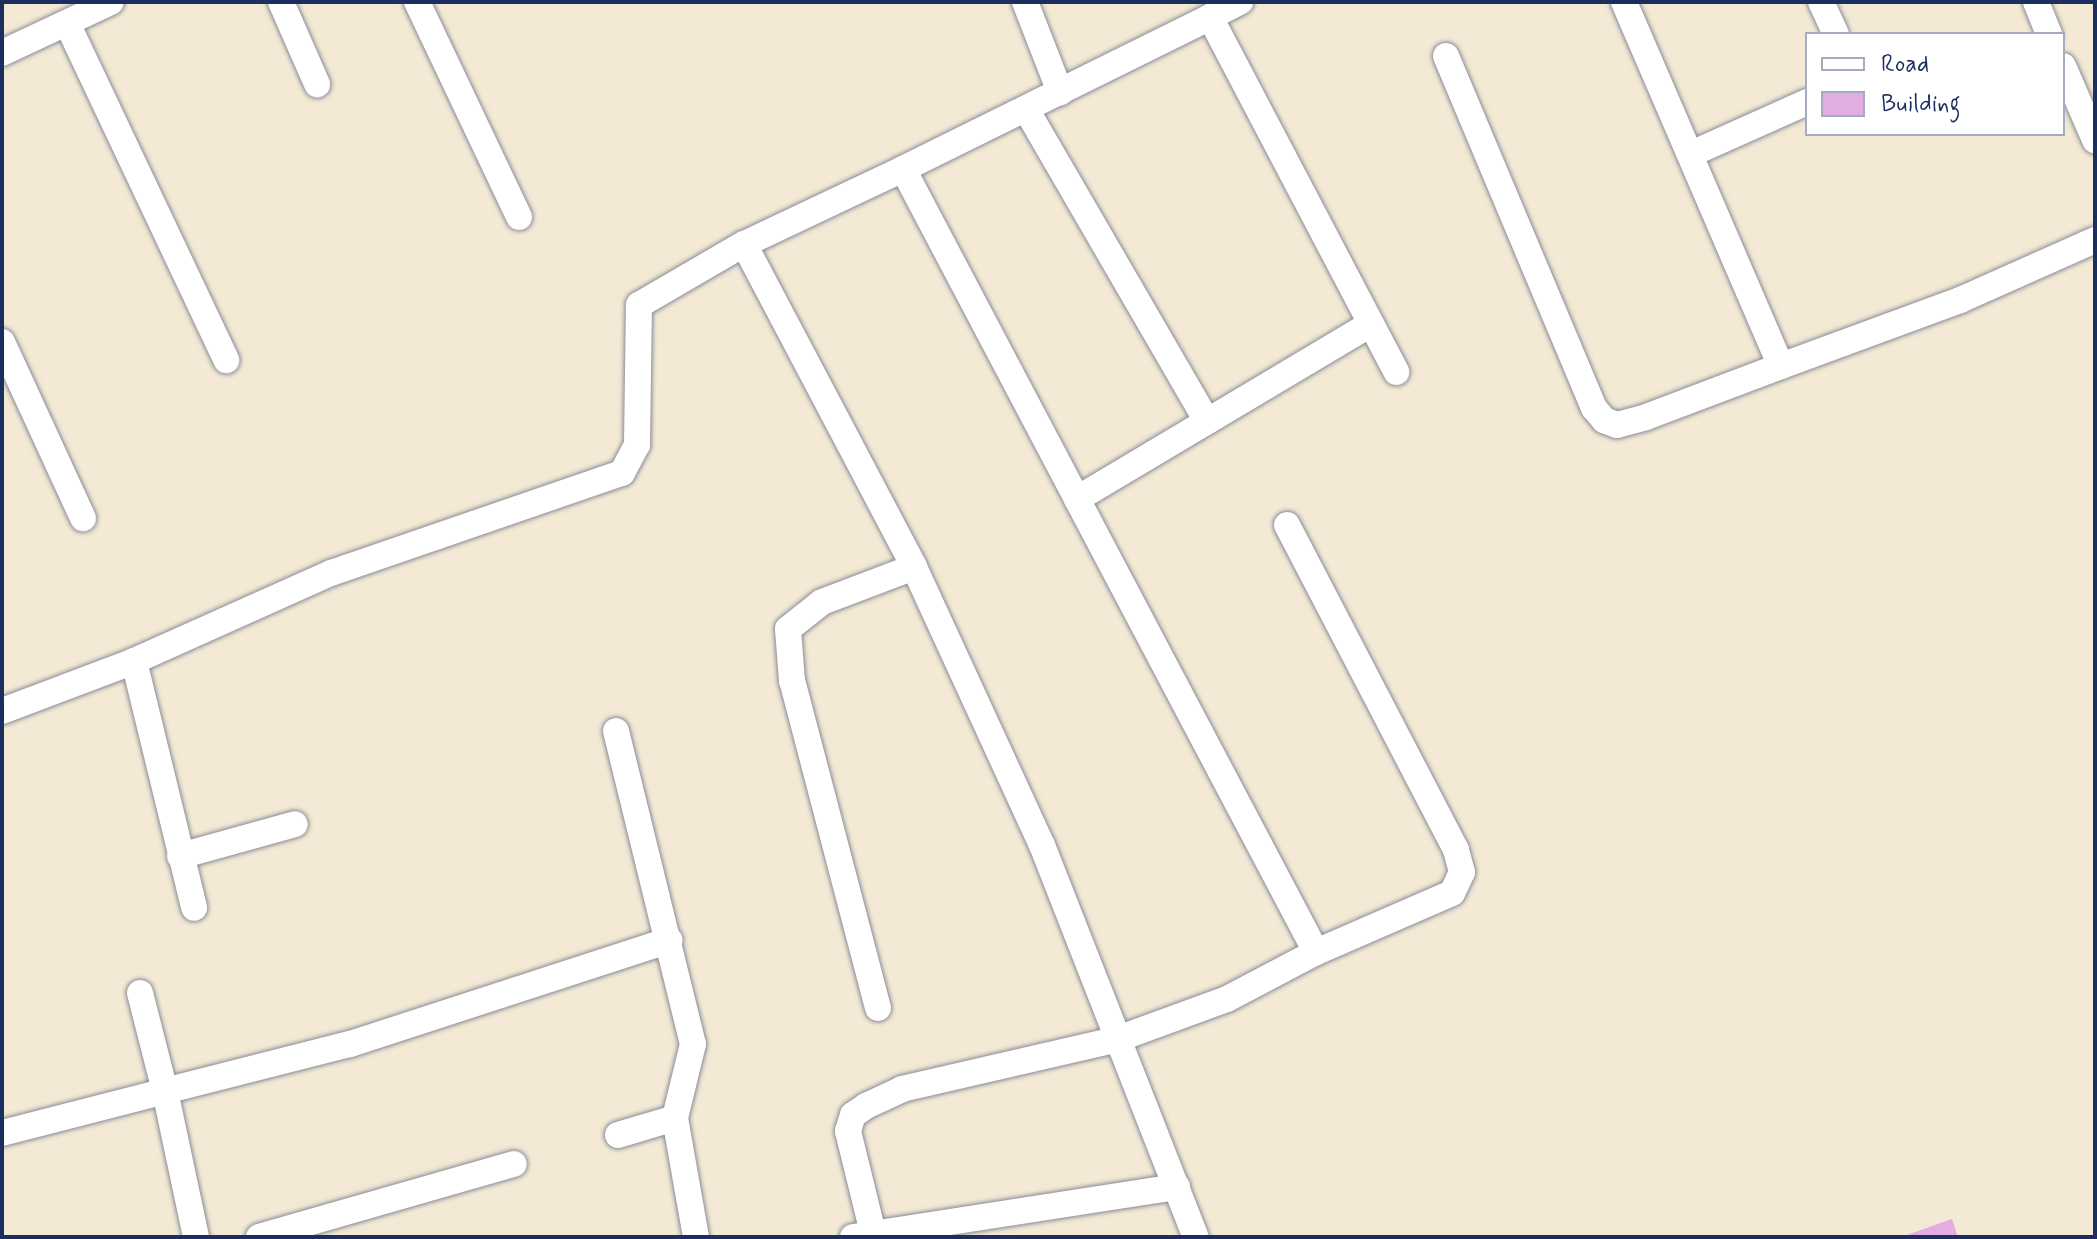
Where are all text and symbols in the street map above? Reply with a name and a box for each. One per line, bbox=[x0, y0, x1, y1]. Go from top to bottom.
legend bbox=[1805, 32, 2065, 136]
text: Road bbox=[1881, 49, 1929, 80]
text: Building bbox=[1881, 89, 1961, 120]

